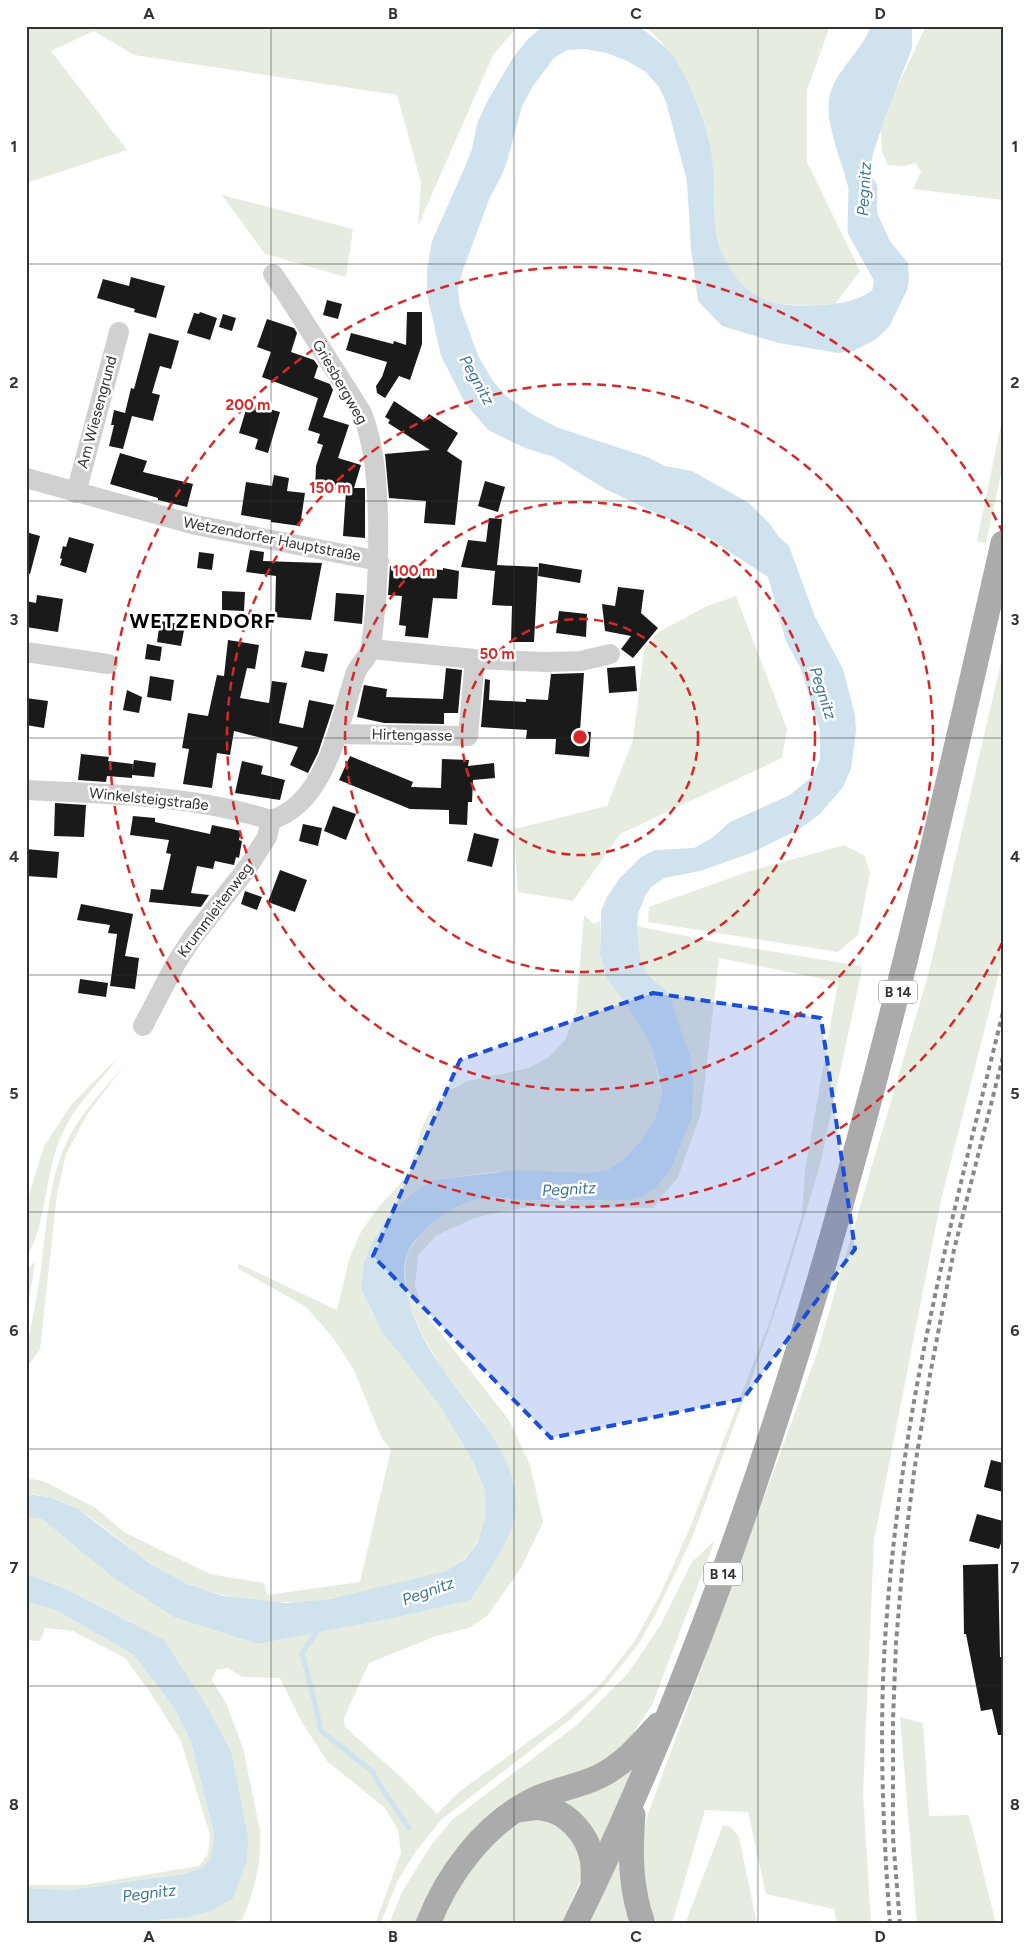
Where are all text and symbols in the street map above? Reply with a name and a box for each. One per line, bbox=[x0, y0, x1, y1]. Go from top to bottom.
text: A bbox=[143, 4, 155, 23]
text: B bbox=[388, 4, 398, 23]
text: C bbox=[630, 4, 642, 23]
text: D bbox=[874, 4, 886, 23]
text: 1 bbox=[11, 137, 17, 156]
text: 1 bbox=[1012, 137, 1018, 156]
water label: Pegnitz bbox=[853, 161, 875, 216]
street label: Griesbergweg bbox=[309, 337, 371, 427]
water label: Pegnitz bbox=[456, 352, 498, 408]
street label: Am Wiesengrund bbox=[73, 354, 121, 470]
text: 2 bbox=[9, 373, 19, 392]
text: 2 bbox=[1010, 373, 1020, 392]
text: 200 m bbox=[226, 396, 270, 414]
text: 150 m bbox=[309, 479, 351, 497]
street label: Wetzendorfer Hauptstraße bbox=[182, 513, 362, 565]
text: 100 m bbox=[393, 562, 435, 580]
district label: WETZENDORF bbox=[130, 609, 276, 633]
text: 3 bbox=[10, 610, 19, 629]
text: 3 bbox=[1011, 610, 1020, 629]
text: 50 m bbox=[479, 645, 515, 663]
water label: Pegnitz bbox=[806, 664, 840, 722]
street label: Hirtengasse bbox=[372, 725, 452, 745]
centre of rings bbox=[571, 728, 589, 746]
street label: Winkelsteigstraße bbox=[88, 784, 210, 814]
text: 4 bbox=[9, 847, 19, 866]
text: 4 bbox=[1010, 847, 1020, 866]
street label: Krummleitenweg bbox=[174, 859, 256, 961]
road number: B 14 bbox=[879, 980, 917, 1004]
text: 5 bbox=[9, 1084, 19, 1103]
text: 5 bbox=[1010, 1084, 1020, 1103]
water label: Pegnitz bbox=[542, 1178, 597, 1200]
text: 6 bbox=[9, 1321, 19, 1340]
text: 6 bbox=[1010, 1321, 1020, 1340]
text: 7 bbox=[10, 1558, 19, 1577]
text: 7 bbox=[1011, 1558, 1020, 1577]
road number: B 14 bbox=[704, 1562, 742, 1586]
water label: Pegnitz bbox=[399, 1573, 457, 1609]
text: 8 bbox=[9, 1795, 19, 1814]
text: 8 bbox=[1010, 1795, 1020, 1814]
water label: Pegnitz bbox=[121, 1880, 177, 1906]
text: A bbox=[143, 1927, 155, 1946]
text: B bbox=[388, 1927, 398, 1946]
text: C bbox=[630, 1927, 642, 1946]
text: D bbox=[874, 1927, 886, 1946]

